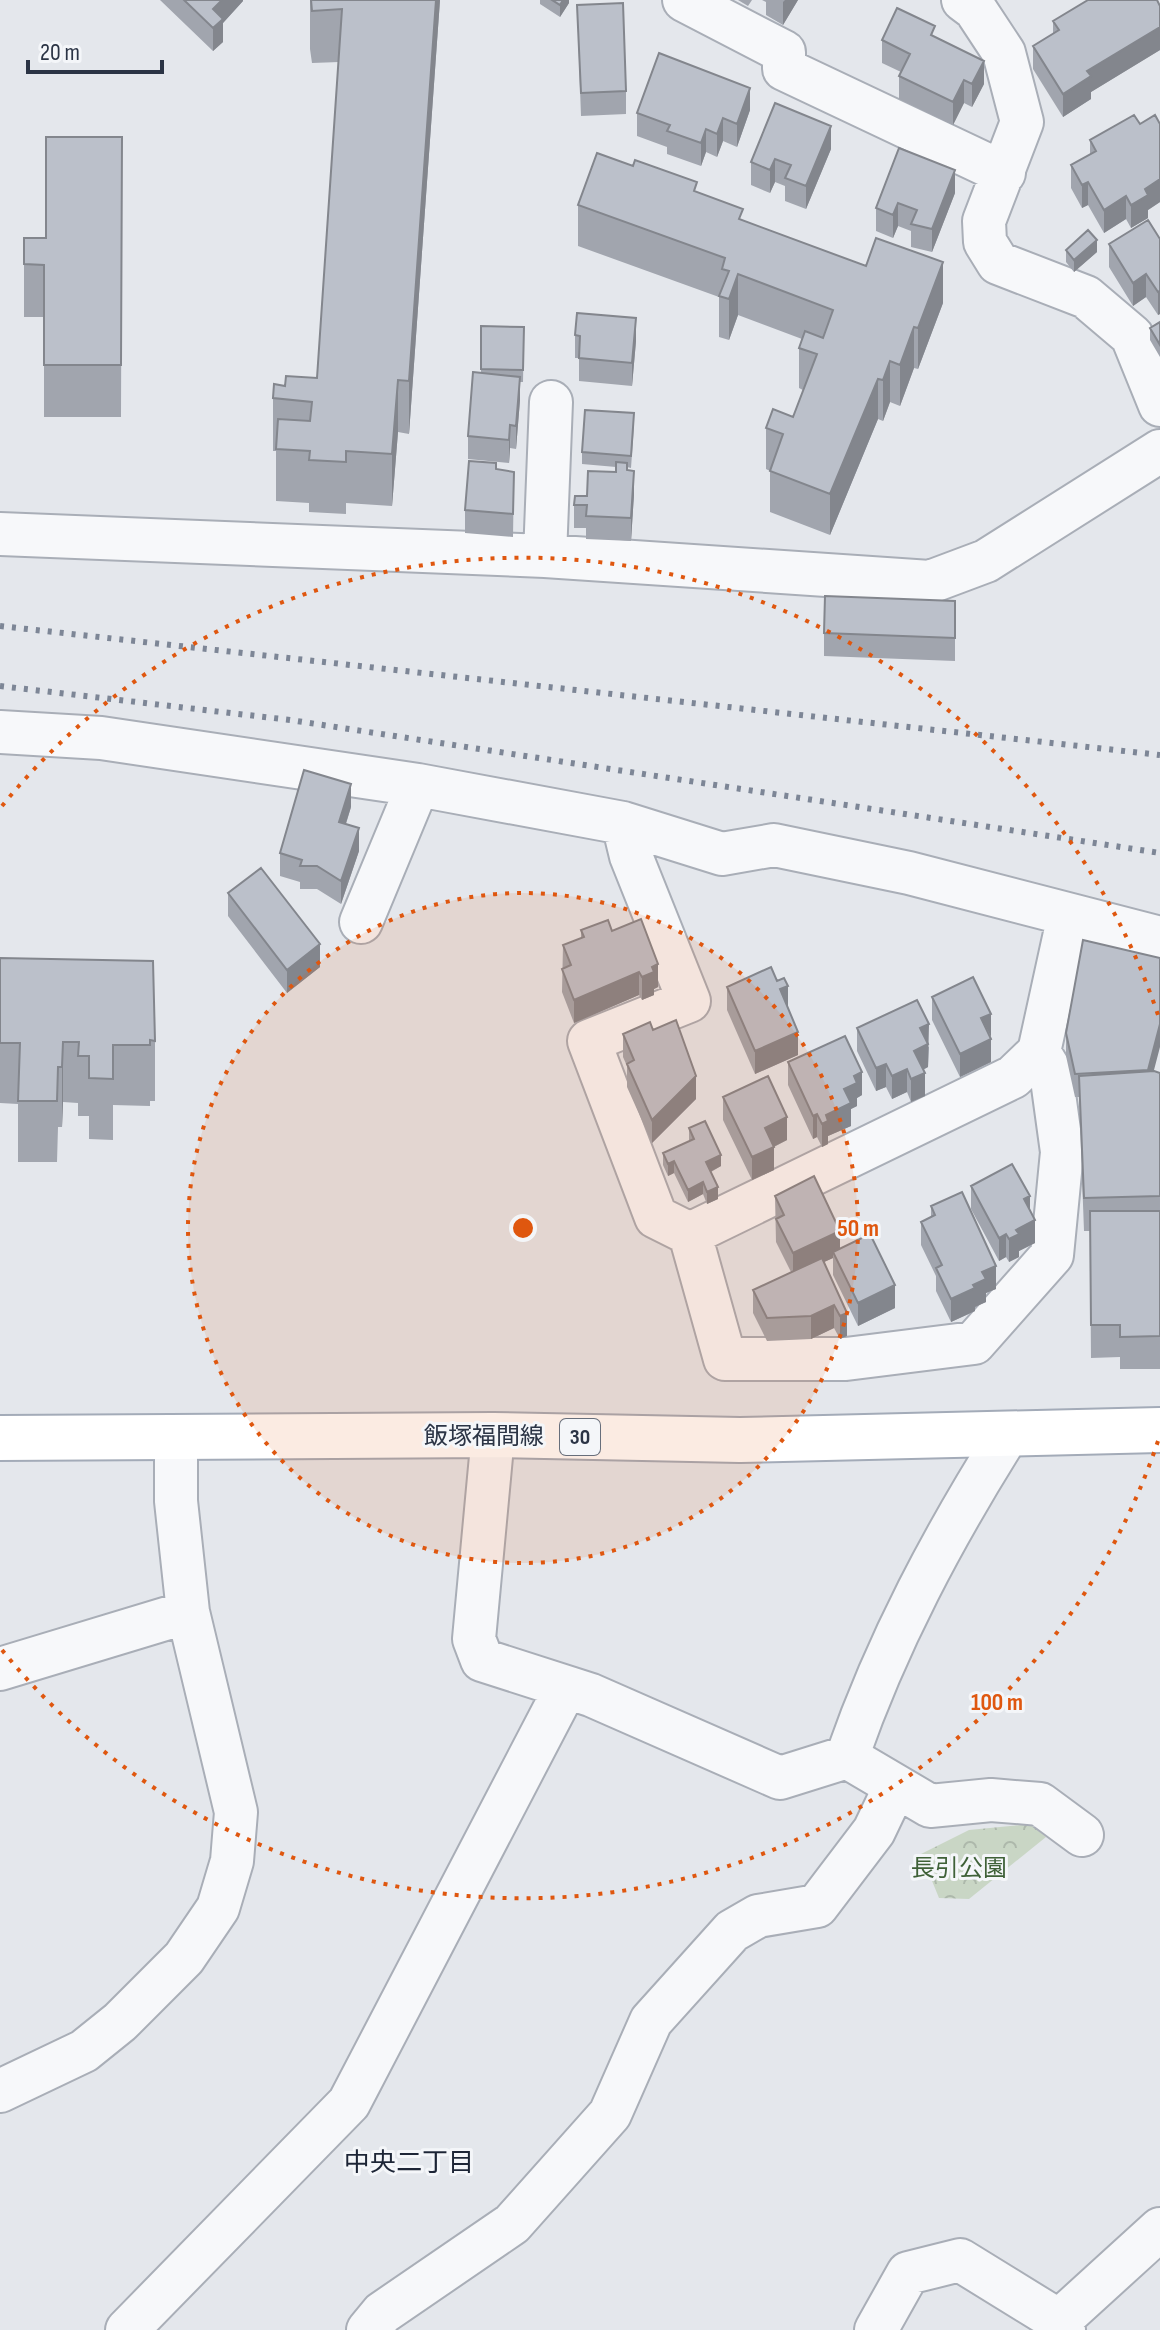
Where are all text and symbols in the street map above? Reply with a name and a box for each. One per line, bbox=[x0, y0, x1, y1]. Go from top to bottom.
scale bar bbox=[28, 24, 162, 74]
text: 20 m bbox=[40, 38, 80, 67]
centre of rings bbox=[509, 1214, 537, 1242]
text: 50 m bbox=[837, 1214, 879, 1243]
road number: 30 bbox=[560, 1419, 600, 1455]
street label: 飯塚福間線 bbox=[424, 1422, 544, 1451]
text: 100 m bbox=[971, 1688, 1023, 1717]
park label: 長引公園 bbox=[911, 1854, 1007, 1883]
district label: 中央二丁目 bbox=[344, 2148, 474, 2179]

